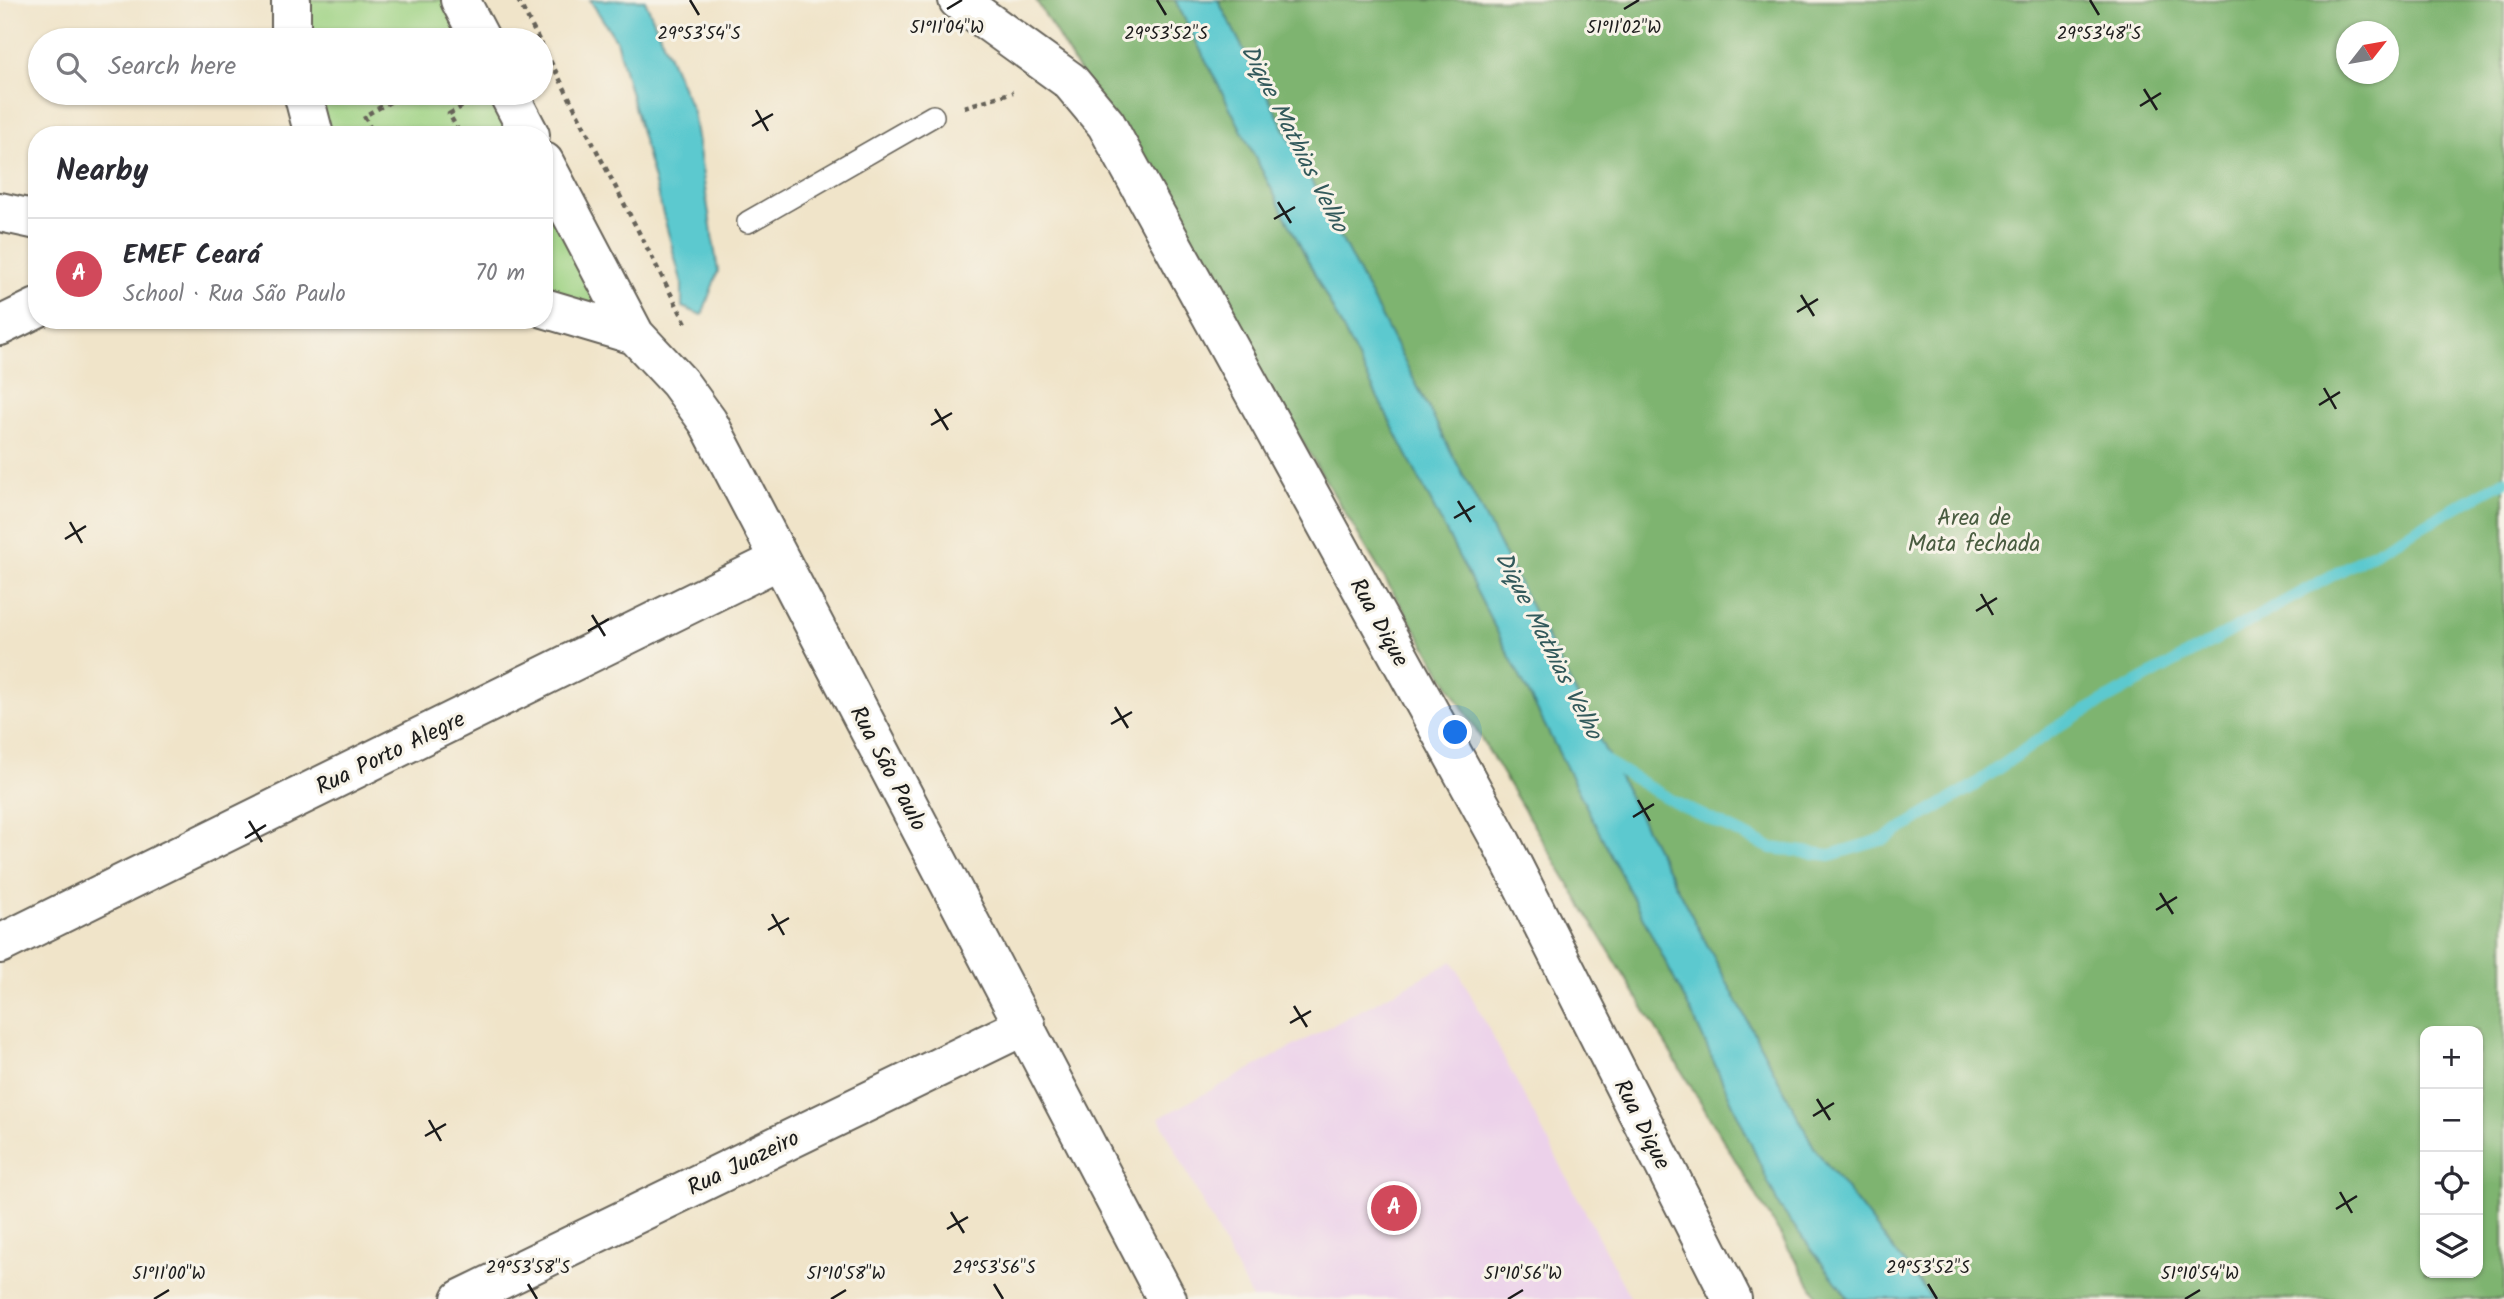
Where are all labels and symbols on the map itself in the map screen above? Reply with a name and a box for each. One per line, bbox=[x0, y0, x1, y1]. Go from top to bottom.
text: 51°11'04"W bbox=[910, 14, 984, 43]
text: 51°11'02"W bbox=[1587, 14, 1661, 43]
text: 29°53'54"S bbox=[658, 20, 741, 49]
text: 29°53'52"S bbox=[1124, 20, 1208, 49]
text: 29°53'48"S bbox=[2057, 20, 2142, 49]
north arrow bbox=[2336, 21, 2399, 84]
water label: Dique Mathias Velho bbox=[1229, 38, 1359, 242]
park label: Area de Mata fechada bbox=[1908, 501, 2040, 563]
water label: Dique Mathias Velho bbox=[1483, 545, 1613, 749]
street label: Rua Dique bbox=[1339, 572, 1418, 674]
street label: Rua São Paulo bbox=[839, 700, 935, 838]
street label: Rua Porto Alegre bbox=[310, 702, 472, 806]
your location bbox=[1438, 715, 1472, 749]
street label: Rua Dique bbox=[1603, 1073, 1679, 1176]
street label: Rua Juazeiro bbox=[682, 1121, 806, 1207]
pin: A bbox=[1371, 1182, 1417, 1234]
text: 29°53'58"S bbox=[486, 1254, 570, 1283]
text: 29°53'56"S bbox=[952, 1254, 1036, 1283]
text: 29°53'52"S bbox=[1886, 1254, 1970, 1283]
text: 51°11'00"W bbox=[132, 1260, 206, 1289]
text: 51°10'58"W bbox=[806, 1260, 886, 1289]
text: 51°10'56"W bbox=[1484, 1260, 1562, 1289]
text: 51°10'54"W bbox=[2161, 1260, 2239, 1289]

